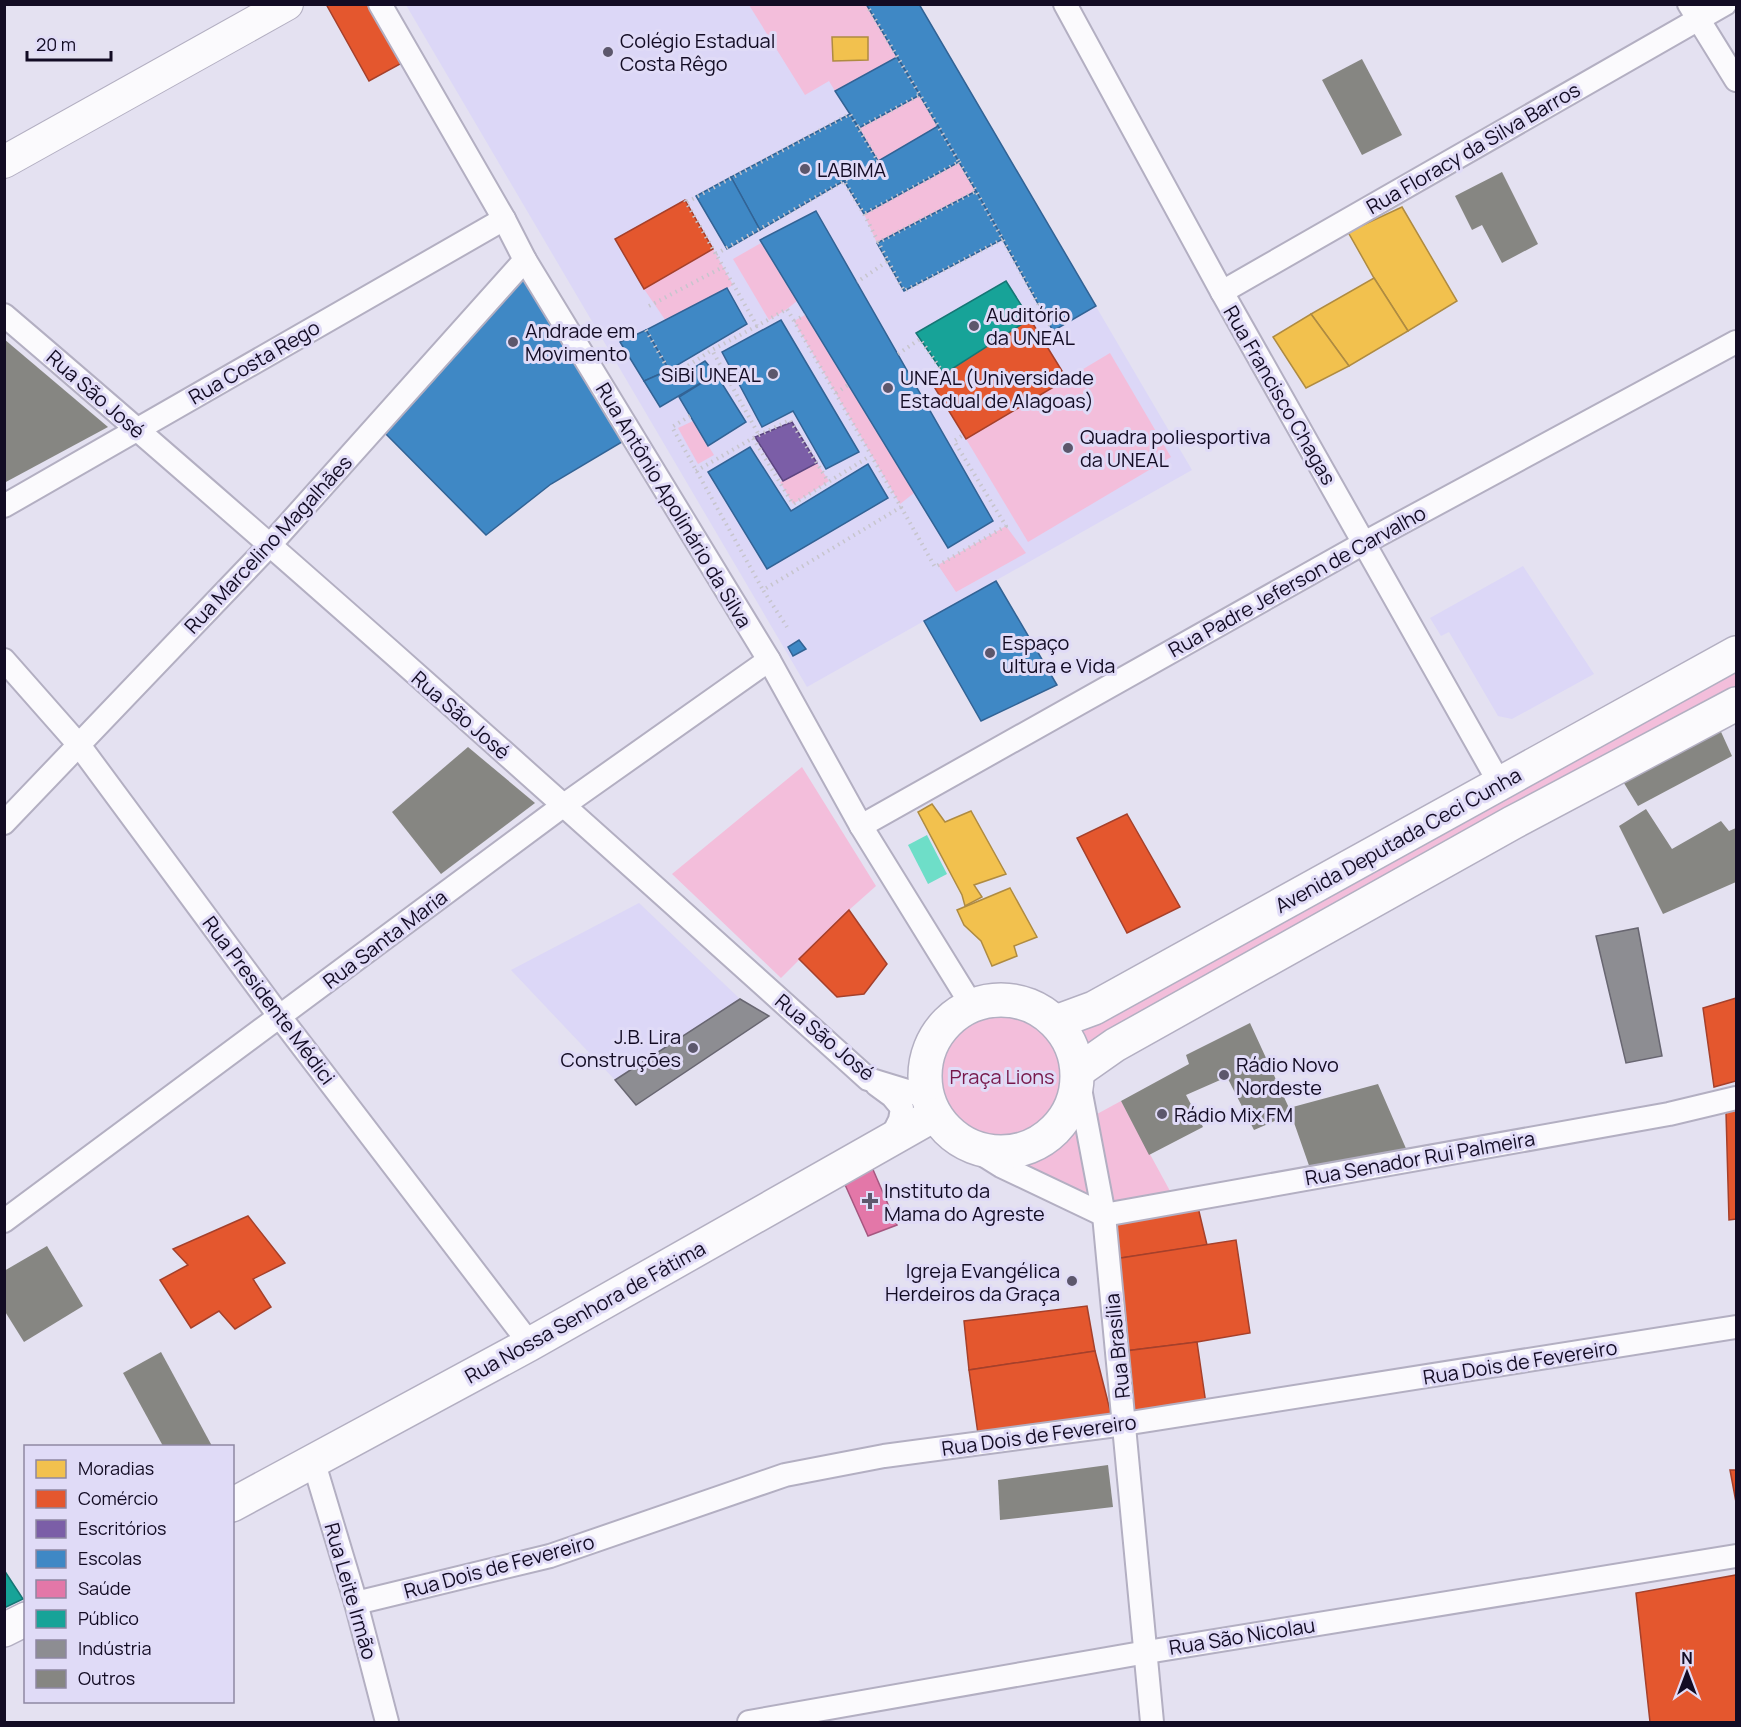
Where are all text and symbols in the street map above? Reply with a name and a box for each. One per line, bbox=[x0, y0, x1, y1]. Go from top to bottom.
scale bar bbox=[27, 24, 111, 62]
place label: Colégio Estadual Costa Rêgo bbox=[620, 27, 775, 77]
text: 20 m bbox=[36, 32, 76, 56]
marker: Colégio Estadual Costa Rêgo bbox=[601, 45, 615, 59]
street label: Rua Floracy da Silva Barros bbox=[1361, 76, 1585, 220]
place label: LABIMA bbox=[817, 156, 887, 183]
marker: LABIMA bbox=[798, 162, 812, 176]
street label: Rua Francisco Chagas bbox=[1218, 300, 1342, 490]
place label: Auditório da UNEAL bbox=[986, 301, 1075, 351]
street label: Rua Costa Rego bbox=[183, 313, 325, 410]
place label: Andrade em Movimento bbox=[525, 317, 635, 367]
marker: Auditório da UNEAL bbox=[967, 319, 981, 333]
marker: Andrade em Movimento bbox=[506, 335, 520, 349]
street label: Rua São José bbox=[41, 344, 151, 444]
place label: SiBi UNEAL bbox=[661, 361, 761, 388]
place label: UNEAL (Universidade Estadual de Alagoas) bbox=[900, 364, 1094, 414]
marker: SiBi UNEAL bbox=[766, 367, 780, 381]
street label: Rua Antônio Apolinário da Silva bbox=[590, 377, 758, 633]
marker: UNEAL (Universidade Estadual de Alagoas) bbox=[881, 381, 895, 395]
place label: Quadra poliesportiva da UNEAL bbox=[1080, 423, 1271, 473]
marker: Quadra poliesportiva da UNEAL bbox=[1061, 441, 1075, 455]
street label: Rua Marcelino Magalhães bbox=[178, 449, 358, 639]
street label: Rua Padre Jeferson de Carvalho bbox=[1163, 499, 1431, 663]
place label: Espaço ultura e Vida bbox=[1002, 629, 1115, 679]
marker: Espaço ultura e Vida bbox=[983, 646, 997, 660]
street label: Rua São José bbox=[406, 665, 516, 765]
street label: Avenida Deputada Ceci Cunha bbox=[1270, 761, 1526, 919]
street label: Rua Santa Maria bbox=[317, 883, 453, 995]
street label: Rua Presidente Médici bbox=[197, 910, 341, 1090]
street label: Rua São José bbox=[770, 987, 880, 1087]
place label: J.B. Lira Construções bbox=[561, 1023, 681, 1073]
marker: J.B. Lira Construções bbox=[686, 1041, 700, 1055]
place label: Rádio Novo Nordeste bbox=[1236, 1051, 1339, 1101]
park label: Praça Lions bbox=[949, 1063, 1055, 1090]
marker: Rádio Novo Nordeste bbox=[1217, 1068, 1231, 1082]
place label: Rádio Mix FM bbox=[1174, 1101, 1293, 1128]
marker: Rádio Mix FM bbox=[1155, 1107, 1169, 1121]
street label: Rua Senador Rui Palmeira bbox=[1303, 1124, 1537, 1192]
place label: Instituto da Mama do Agreste bbox=[884, 1177, 1045, 1227]
marker: Instituto da Mama do Agreste bbox=[861, 1192, 879, 1210]
street label: Rua Nossa Senhora de Fátima bbox=[460, 1234, 710, 1390]
place label: Igreja Evangélica Herdeiros da Graça bbox=[885, 1257, 1060, 1307]
marker: Igreja Evangélica Herdeiros da Graça bbox=[1065, 1274, 1079, 1288]
street label: Rua Brasília bbox=[1098, 1292, 1136, 1400]
street label: Rua Dois de Fevereiro bbox=[1421, 1333, 1619, 1391]
street label: Rua Dois de Fevereiro bbox=[940, 1408, 1138, 1462]
legend bbox=[24, 1445, 234, 1703]
text: Moradias bbox=[78, 1456, 154, 1480]
text: Comércio bbox=[78, 1486, 158, 1510]
text: Escritórios bbox=[78, 1516, 167, 1540]
street label: Rua Leite Irmão bbox=[319, 1519, 383, 1663]
street label: Rua Dois de Fevereiro bbox=[401, 1528, 597, 1604]
text: Escolas bbox=[78, 1546, 142, 1570]
text: Saúde bbox=[78, 1576, 131, 1600]
text: Público bbox=[78, 1606, 139, 1630]
street label: Rua São Nicolau bbox=[1167, 1611, 1317, 1661]
text: Indústria bbox=[78, 1636, 152, 1660]
north arrow bbox=[1657, 1643, 1717, 1703]
text: N bbox=[1681, 1647, 1693, 1669]
text: Outros bbox=[78, 1666, 135, 1690]

